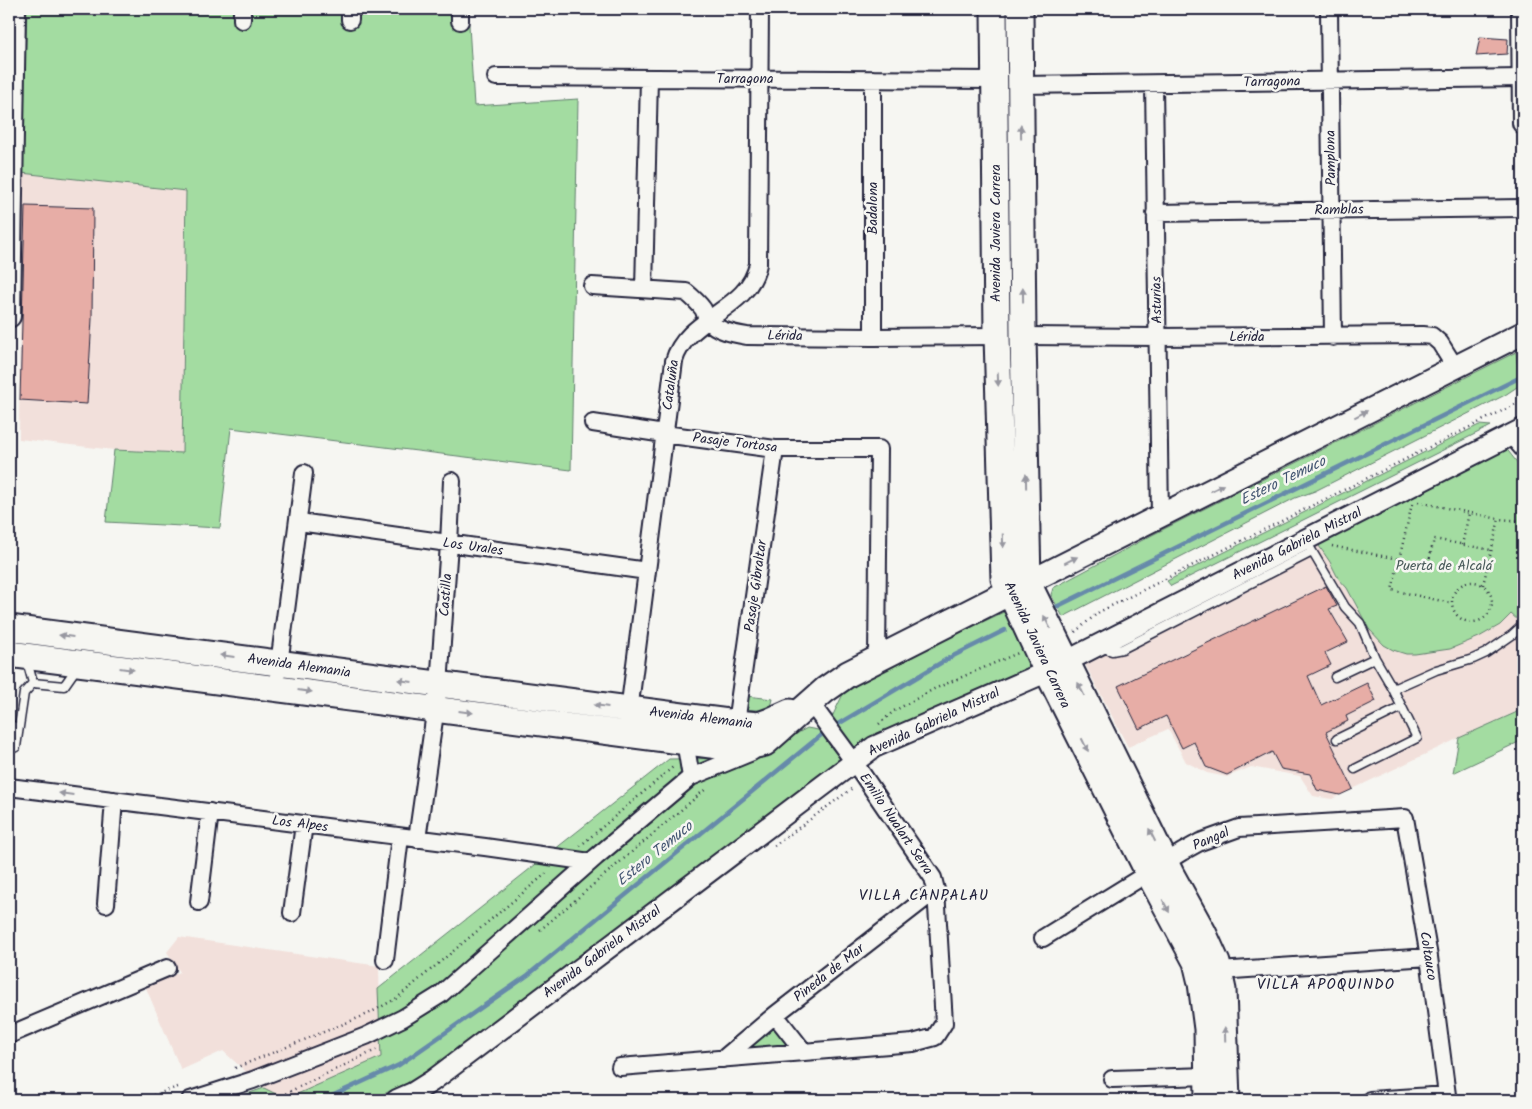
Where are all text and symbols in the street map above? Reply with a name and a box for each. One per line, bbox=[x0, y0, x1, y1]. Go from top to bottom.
street label: Tarragona bbox=[717, 68, 773, 90]
street label: Tarragona bbox=[1243, 71, 1301, 93]
one-way arrow bbox=[1017, 124, 1025, 140]
street label: Pamplona bbox=[1320, 130, 1342, 186]
street label: Avenida Javiera Carrera bbox=[985, 164, 1007, 302]
street label: Badalona bbox=[862, 182, 884, 234]
street label: Ramblas bbox=[1314, 199, 1364, 221]
street label: Asturias bbox=[1146, 276, 1168, 324]
one-way arrow bbox=[1019, 287, 1027, 303]
street label: Lérida bbox=[767, 325, 803, 347]
street label: Lérida bbox=[1229, 326, 1265, 348]
street label: Cataluña bbox=[657, 358, 685, 412]
one-way arrow bbox=[994, 371, 1002, 387]
one-way arrow bbox=[1354, 410, 1369, 418]
street label: Pasaje Tortosa bbox=[692, 427, 778, 459]
water label: Estero Temuco bbox=[1236, 449, 1331, 512]
one-way arrow bbox=[1022, 473, 1030, 489]
one-way arrow bbox=[1209, 484, 1224, 492]
street label: Avenida Gabriela Mistral bbox=[1228, 501, 1366, 586]
street label: Los Urales bbox=[441, 532, 505, 562]
one-way arrow bbox=[1000, 533, 1008, 549]
street label: Pasaje Gibraltar bbox=[739, 537, 774, 633]
park label: Puerta de Alcalá bbox=[1396, 555, 1494, 577]
one-way arrow bbox=[1064, 556, 1078, 564]
street label: Castilla bbox=[434, 573, 458, 617]
street label: Avenida Javiera Carrera bbox=[998, 578, 1076, 712]
one-way arrow bbox=[1043, 615, 1051, 629]
one-way arrow bbox=[58, 632, 74, 640]
street label: Avenida Alemania bbox=[246, 648, 352, 684]
one-way arrow bbox=[219, 652, 235, 660]
one-way arrow bbox=[119, 665, 135, 673]
one-way arrow bbox=[397, 676, 413, 684]
street label: Avenida Gabriela Mistral bbox=[864, 681, 1004, 762]
one-way arrow bbox=[1077, 682, 1085, 696]
one-way arrow bbox=[297, 687, 313, 695]
street label: Avenida Alemania bbox=[648, 701, 754, 735]
one-way arrow bbox=[593, 702, 609, 710]
one-way arrow bbox=[459, 709, 475, 717]
one-way arrow bbox=[1081, 738, 1089, 752]
street label: Emilio Nualart Serra bbox=[853, 768, 939, 880]
one-way arrow bbox=[57, 790, 73, 798]
street label: Los Alpes bbox=[271, 810, 329, 838]
water label: Estero Temuco bbox=[611, 815, 700, 893]
street label: Pangal bbox=[1189, 821, 1233, 857]
one-way arrow bbox=[1148, 828, 1156, 843]
district label: VILLA CANPALAU bbox=[859, 884, 989, 908]
one-way arrow bbox=[1162, 898, 1170, 913]
street label: Avenida Gabriela Mistral bbox=[538, 900, 666, 1004]
street label: Coltauco bbox=[1413, 930, 1443, 982]
street label: Pineda de Mar bbox=[789, 937, 870, 1008]
district label: VILLA APOQUINDO bbox=[1257, 973, 1395, 997]
one-way arrow bbox=[1220, 1026, 1228, 1042]

